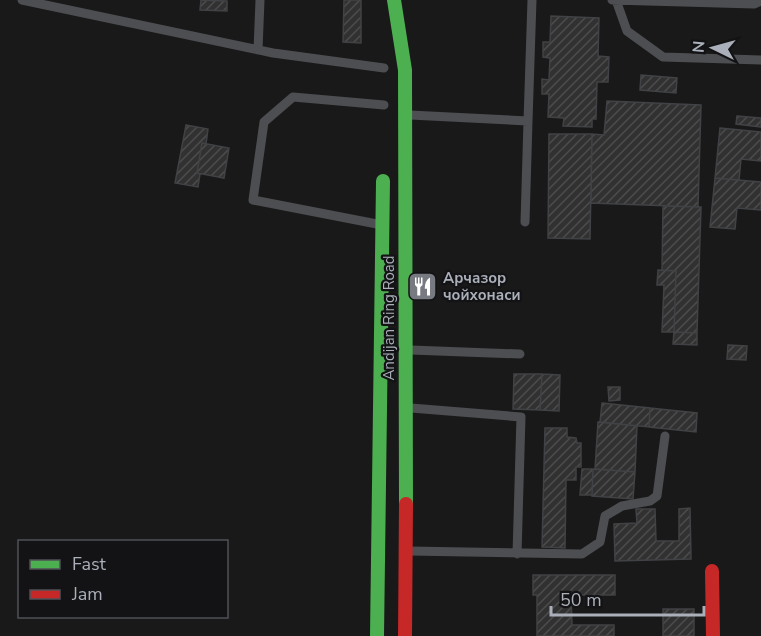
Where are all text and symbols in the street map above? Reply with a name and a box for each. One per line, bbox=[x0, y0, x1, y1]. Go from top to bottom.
north arrow bbox=[683, 18, 743, 78]
text: N bbox=[688, 40, 711, 54]
street label: Andijan Ring Road bbox=[379, 255, 399, 381]
place label: Арчазор чойхонаси bbox=[443, 268, 521, 305]
restaurant icon: Арчазор чойхонаси bbox=[406, 271, 438, 303]
legend bbox=[18, 540, 228, 618]
text: Fast bbox=[72, 552, 107, 576]
scale bar bbox=[551, 579, 704, 617]
text: Jam bbox=[71, 582, 103, 606]
text: 50 m bbox=[560, 588, 602, 612]

